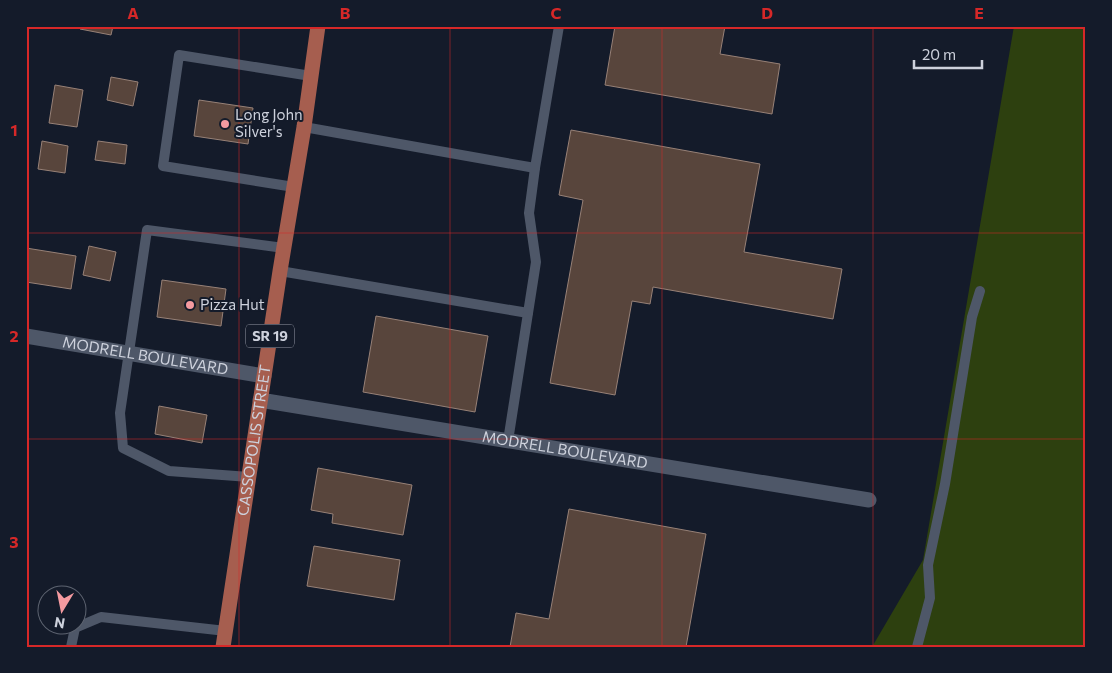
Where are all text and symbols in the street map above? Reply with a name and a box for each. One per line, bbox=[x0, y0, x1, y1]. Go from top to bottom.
text: A bbox=[127, 3, 139, 22]
text: B bbox=[340, 3, 351, 22]
text: C bbox=[551, 3, 562, 22]
text: D bbox=[761, 3, 773, 22]
text: E bbox=[974, 3, 984, 22]
scale bar bbox=[914, 38, 982, 70]
text: 20 m bbox=[922, 45, 956, 63]
place label: Long John Silver's bbox=[235, 105, 303, 140]
marker: Long John Silver's bbox=[219, 118, 231, 130]
text: 1 bbox=[10, 120, 18, 139]
place label: Pizza Hut bbox=[200, 295, 265, 313]
marker: Pizza Hut bbox=[184, 299, 196, 311]
road number: SR 19 bbox=[246, 324, 294, 348]
text: 2 bbox=[9, 326, 19, 345]
street label: MODRELL BOULEVARD bbox=[61, 332, 230, 378]
street label: CASSOPOLIS STREET bbox=[233, 363, 274, 517]
street label: MODRELL BOULEVARD bbox=[481, 427, 649, 472]
text: 3 bbox=[9, 532, 19, 551]
north arrow bbox=[38, 586, 88, 636]
text: N bbox=[53, 614, 66, 633]

